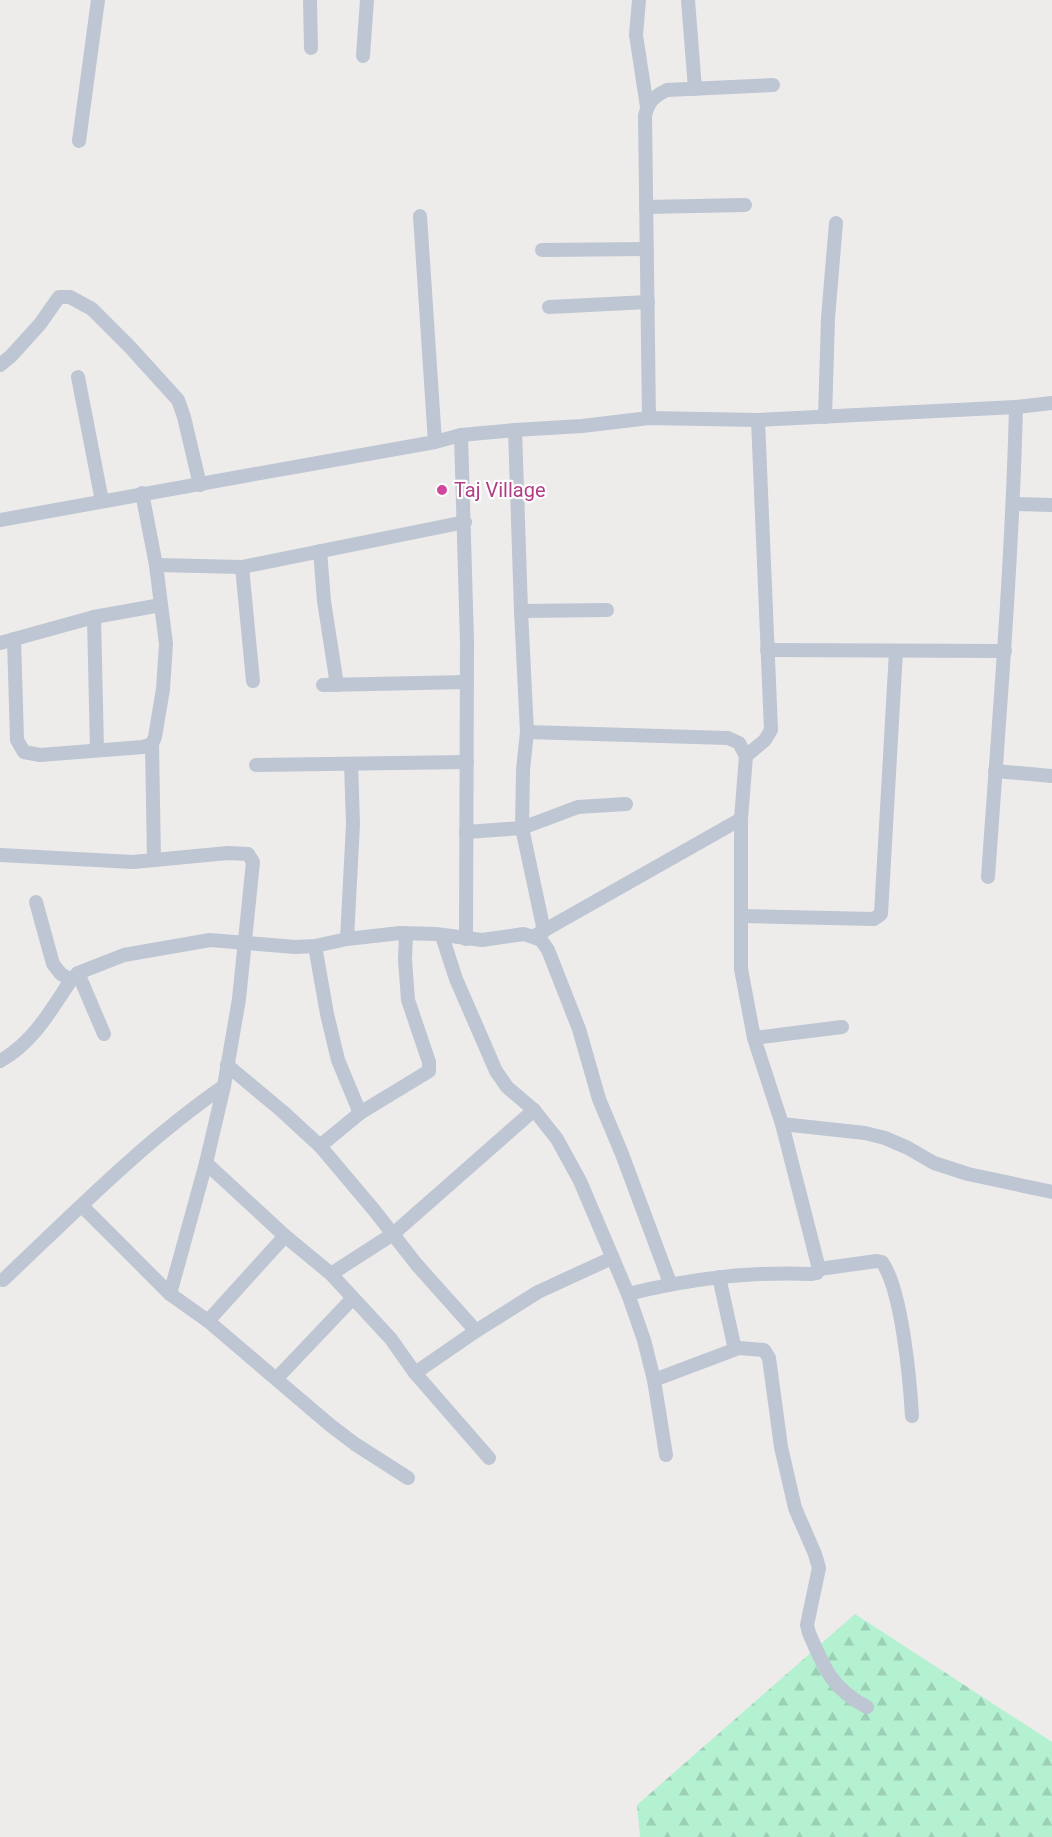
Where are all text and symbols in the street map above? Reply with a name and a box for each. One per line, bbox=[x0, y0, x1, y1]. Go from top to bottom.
place label: Taj Village bbox=[454, 478, 546, 502]
marker: Taj Village bbox=[435, 483, 449, 497]

